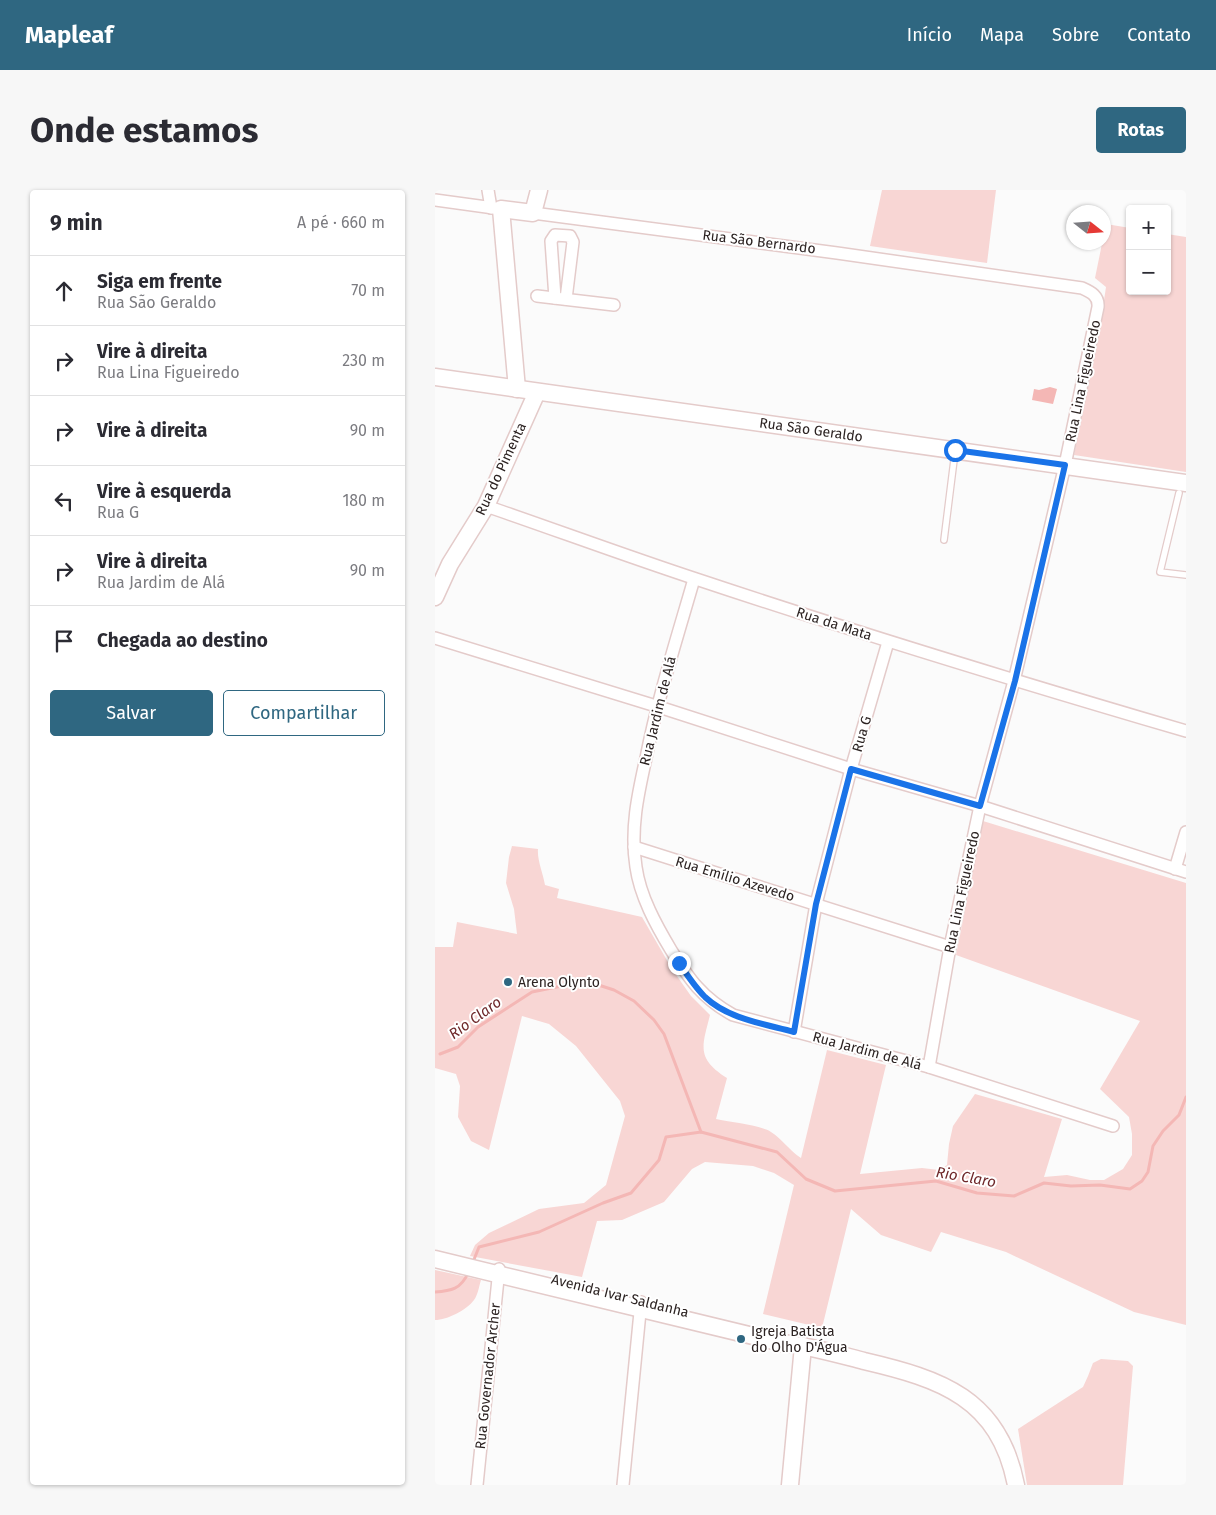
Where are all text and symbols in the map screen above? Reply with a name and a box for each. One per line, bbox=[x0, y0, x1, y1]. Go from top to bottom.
text: Mapleaf bbox=[25, 21, 113, 49]
text: Início bbox=[907, 24, 952, 46]
text: Mapa bbox=[980, 24, 1024, 46]
text: Sobre bbox=[1052, 24, 1099, 46]
text: Contato bbox=[1127, 24, 1191, 46]
button: Rotas bbox=[1096, 107, 1186, 153]
text: Onde estamos bbox=[30, 109, 258, 151]
north arrow bbox=[1066, 205, 1111, 250]
map controls bbox=[1126, 205, 1171, 295]
button: + bbox=[1126, 205, 1171, 250]
text: 9 min bbox=[50, 210, 103, 236]
text: A pé · 660 m bbox=[297, 213, 385, 232]
street label: Rua São Bernardo bbox=[701, 227, 817, 257]
button: − bbox=[1126, 250, 1171, 295]
text: Siga em frente bbox=[97, 270, 222, 293]
icon: ahead bbox=[50, 277, 78, 305]
text: 70 m bbox=[351, 281, 385, 300]
text: Rua São Geraldo bbox=[97, 293, 216, 312]
street label: Rua Lina Figueiredo bbox=[1062, 318, 1104, 444]
text: Vire à direita bbox=[97, 340, 207, 363]
icon: right bbox=[50, 347, 78, 375]
text: 230 m bbox=[342, 351, 385, 370]
text: Rua Lina Figueiredo bbox=[97, 363, 240, 382]
street label: Rua São Geraldo bbox=[758, 414, 864, 446]
icon: right bbox=[50, 417, 78, 445]
text: Vire à direita bbox=[97, 419, 207, 442]
street label: Rua do Pimenta bbox=[472, 420, 530, 518]
text: 90 m bbox=[350, 421, 385, 440]
route start bbox=[944, 439, 967, 462]
text: Vire à esquerda bbox=[97, 480, 231, 503]
icon: left bbox=[50, 487, 78, 515]
text: 180 m bbox=[342, 491, 385, 510]
text: Rua G bbox=[97, 503, 139, 522]
text: Vire à direita bbox=[97, 550, 207, 573]
icon: right bbox=[50, 557, 78, 585]
text: 90 m bbox=[350, 561, 385, 580]
text: Rua Jardim de Alá bbox=[97, 573, 225, 592]
street label: Rua da Mata bbox=[794, 604, 874, 644]
icon: arrive bbox=[50, 627, 78, 655]
text: Chegada ao destino bbox=[97, 629, 268, 652]
street label: Rua Jardim de Alá bbox=[636, 654, 680, 768]
button: Salvar bbox=[50, 690, 213, 736]
button: Compartilhar bbox=[223, 690, 385, 736]
street label: Rua G bbox=[849, 714, 875, 754]
street label: Rua Lina Figueiredo bbox=[941, 829, 983, 955]
street label: Rua Emílio Azevedo bbox=[673, 853, 797, 905]
route end bbox=[668, 952, 691, 975]
place label: Arena Olynto bbox=[518, 974, 600, 991]
marker: Arena Olynto bbox=[502, 976, 514, 988]
water label: Rio Claro bbox=[445, 993, 505, 1043]
street label: Rua Jardim de Alá bbox=[811, 1028, 923, 1074]
water label: Rio Claro bbox=[935, 1163, 997, 1191]
street label: Avenida Ivar Saldanha bbox=[550, 1271, 690, 1321]
street label: Rua Governador Archer bbox=[472, 1301, 504, 1450]
place label: Igreja Batista do Olho D'Água bbox=[751, 1323, 848, 1356]
marker: Igreja Batista do Olho D'Água bbox=[735, 1333, 747, 1345]

